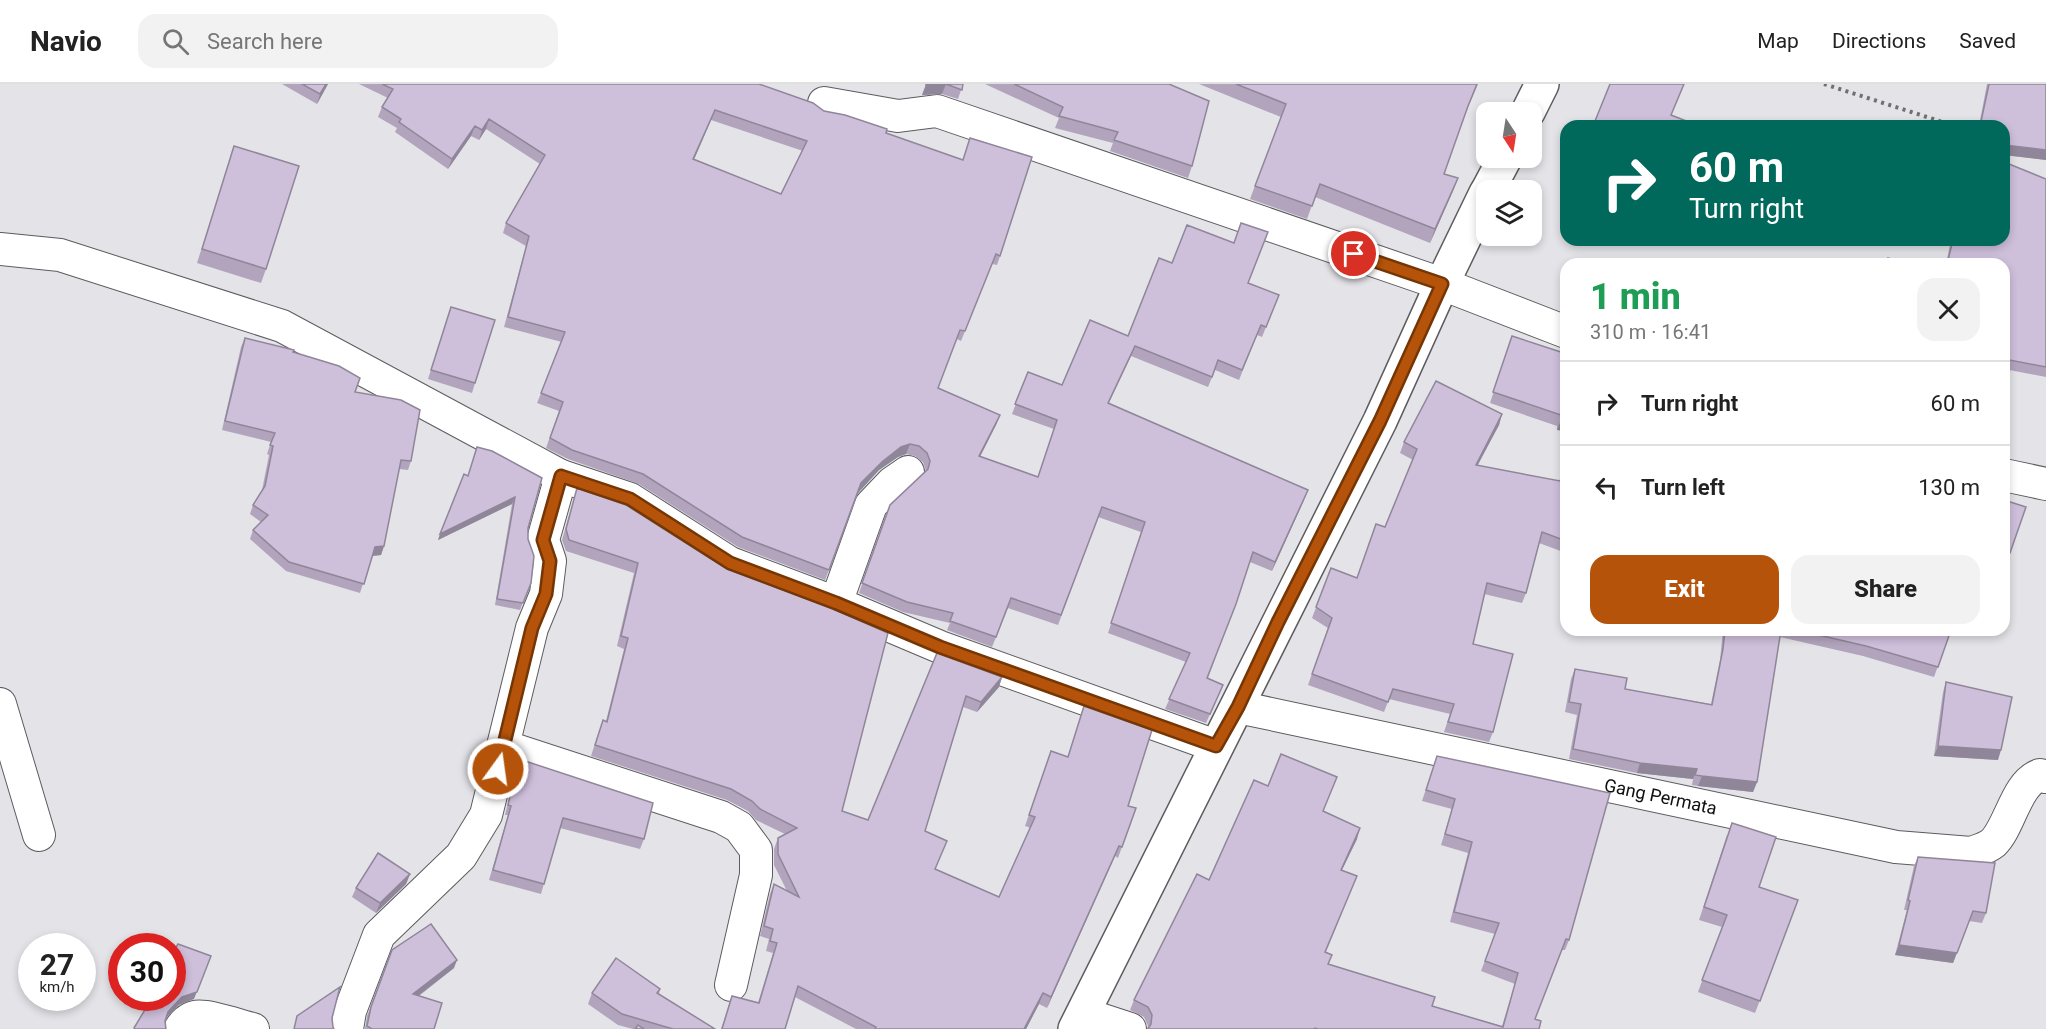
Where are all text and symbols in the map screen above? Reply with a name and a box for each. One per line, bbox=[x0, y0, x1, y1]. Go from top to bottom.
search box bbox=[138, 14, 558, 68]
text: Navio bbox=[30, 25, 102, 58]
icon: search bbox=[159, 25, 192, 58]
text: Search here bbox=[207, 29, 323, 54]
text: Map bbox=[1757, 29, 1799, 53]
text: Directions bbox=[1832, 29, 1926, 53]
text: Saved bbox=[1959, 29, 2016, 53]
north arrow bbox=[1476, 102, 1542, 168]
map controls bbox=[1476, 102, 1542, 246]
text: 60 m bbox=[1689, 143, 1784, 192]
icon: right bbox=[1590, 144, 1668, 222]
button: layers bbox=[1476, 180, 1542, 246]
text: Turn right bbox=[1689, 193, 1804, 225]
pin bbox=[1328, 228, 1379, 279]
icon: arrive bbox=[1337, 237, 1370, 270]
text: 1 min bbox=[1590, 276, 1681, 318]
button: close bbox=[1917, 278, 1980, 341]
text: 310 m · 16:41 bbox=[1590, 320, 1711, 344]
icon: right bbox=[1590, 387, 1623, 420]
text: Turn right bbox=[1641, 391, 1738, 416]
text: 60 m bbox=[1931, 391, 1980, 416]
icon: left bbox=[1590, 471, 1623, 504]
text: Turn left bbox=[1641, 475, 1725, 500]
text: 130 m bbox=[1918, 475, 1980, 500]
button: Exit bbox=[1590, 555, 1779, 624]
button: Share bbox=[1791, 555, 1980, 624]
position arrow bbox=[466, 737, 530, 801]
street label: Gang Permata bbox=[1602, 774, 1719, 819]
speed limit sign: 30 bbox=[108, 933, 186, 1011]
text: 27 bbox=[40, 947, 74, 982]
text: km/h bbox=[39, 978, 75, 996]

